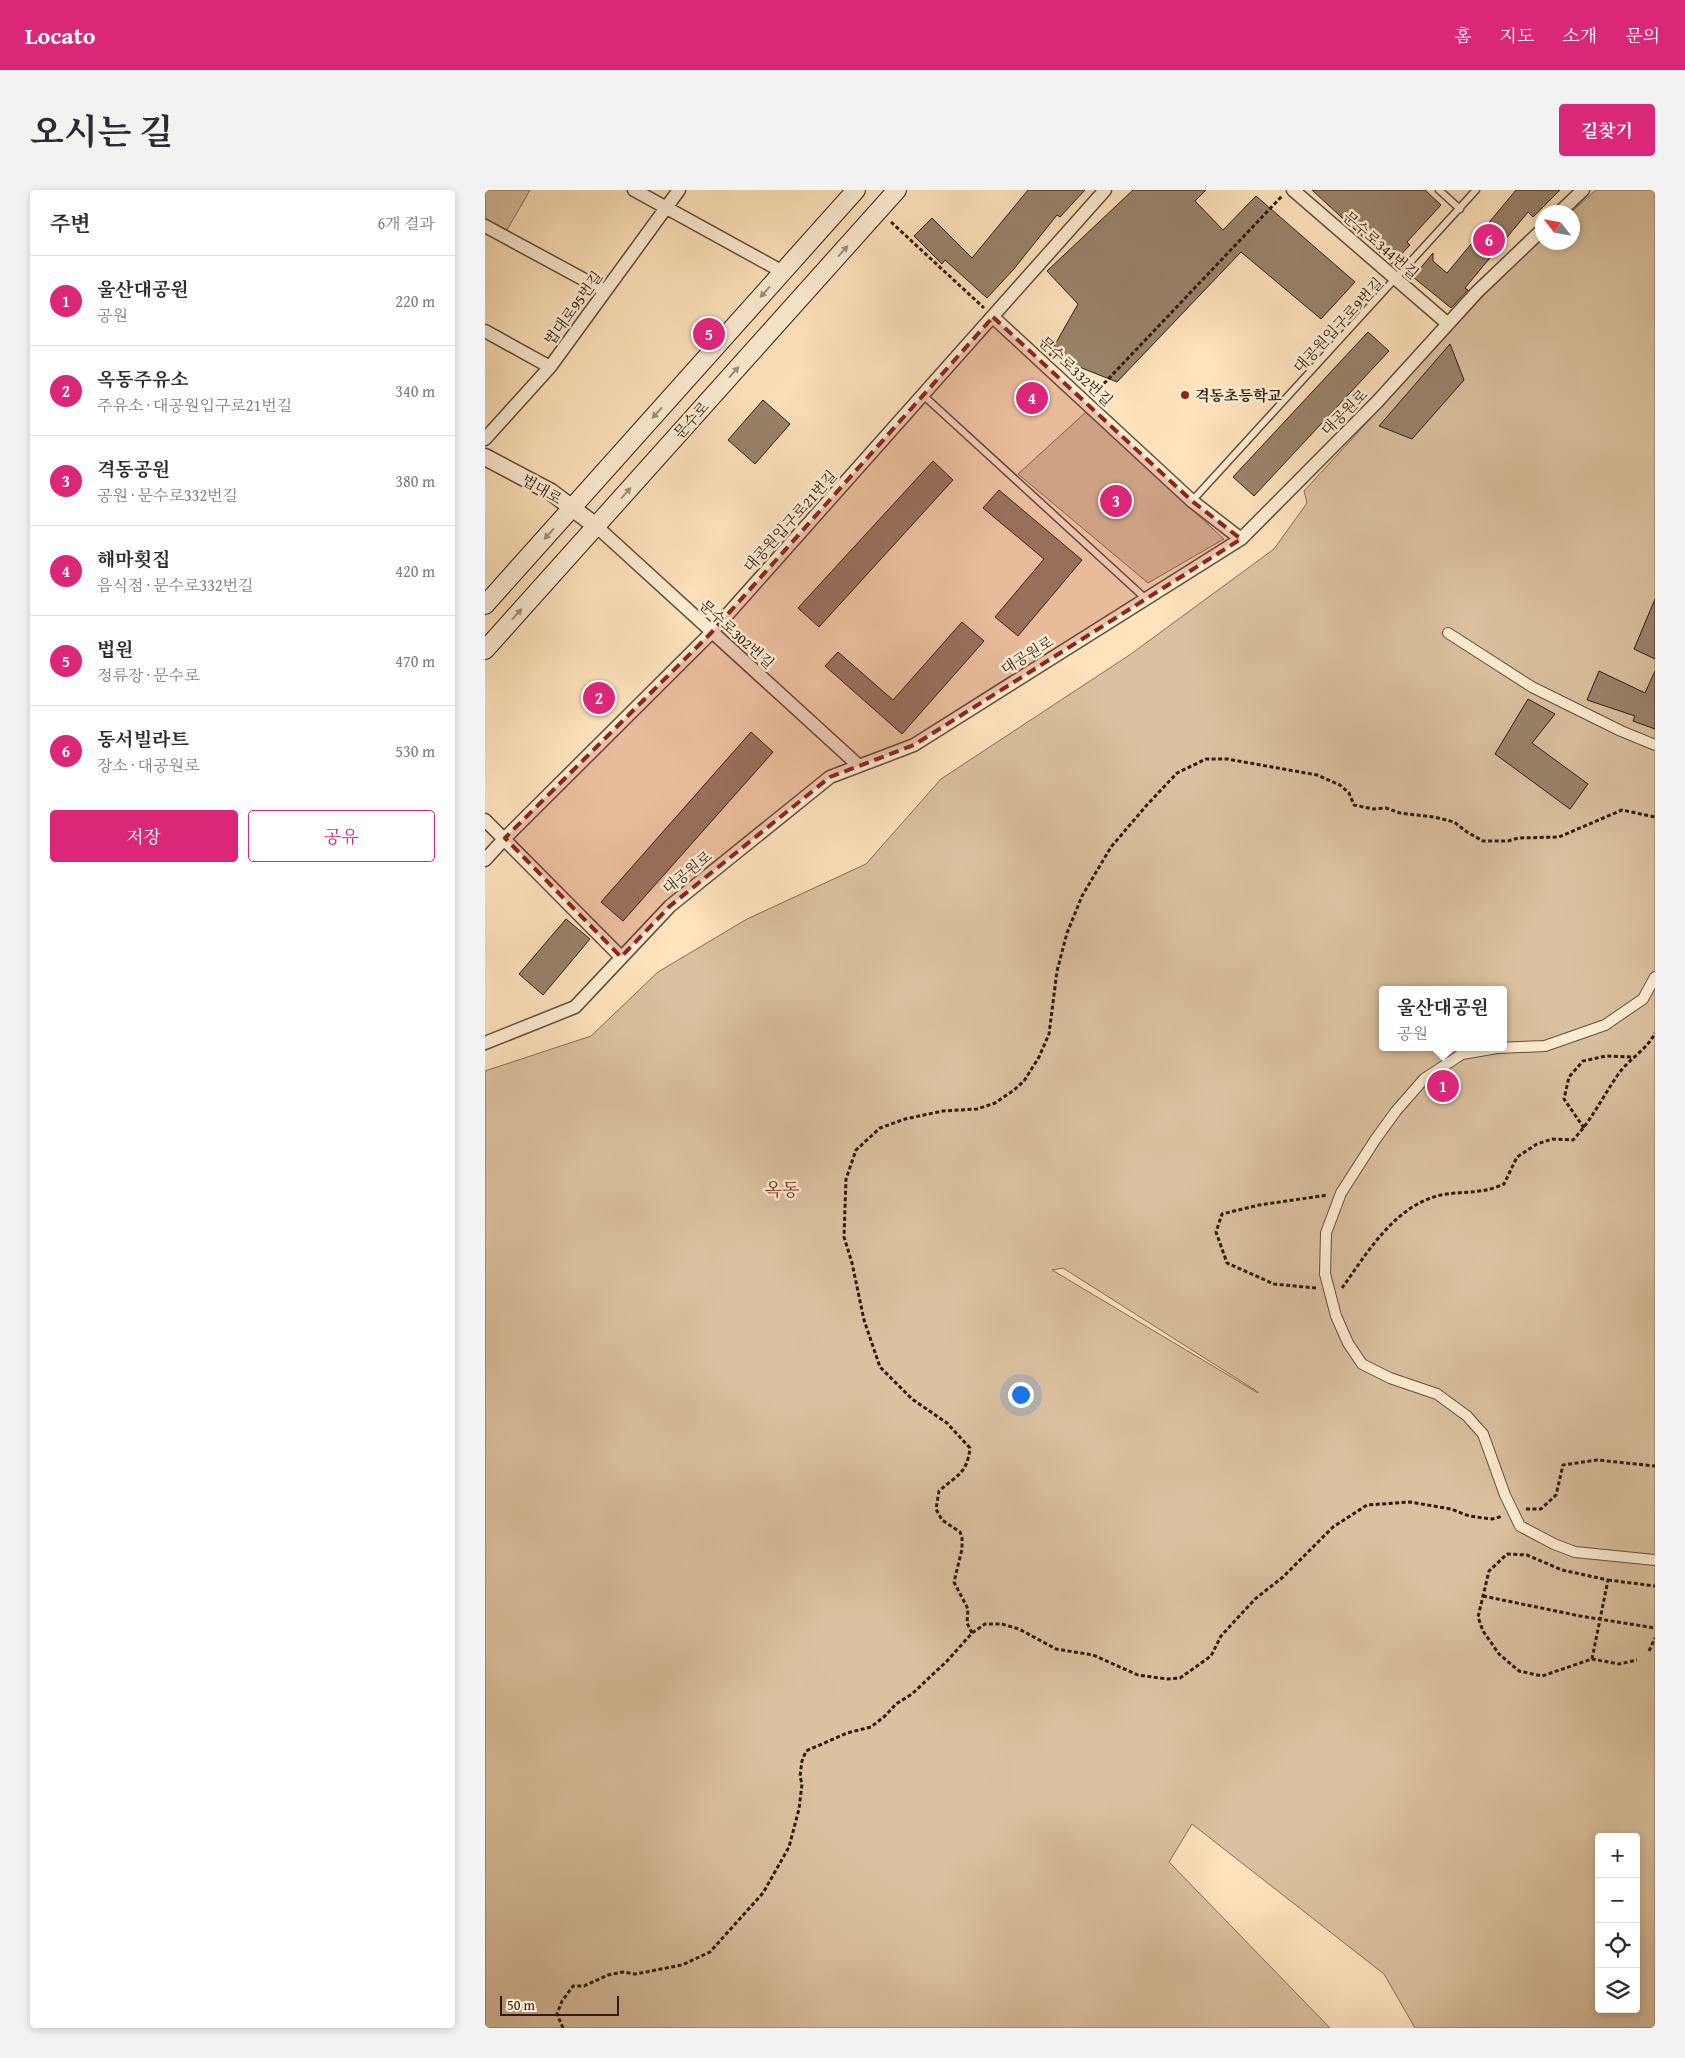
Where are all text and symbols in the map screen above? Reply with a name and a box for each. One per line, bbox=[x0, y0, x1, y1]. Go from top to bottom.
text: Locato bbox=[25, 18, 96, 53]
text: 홈 bbox=[1454, 22, 1472, 49]
text: 지도 bbox=[1500, 22, 1534, 49]
text: 소개 bbox=[1562, 22, 1597, 49]
text: 문의 bbox=[1625, 22, 1660, 49]
button: 길찾기 bbox=[1559, 104, 1655, 156]
text: 오시는 길 bbox=[30, 106, 173, 157]
north arrow bbox=[1535, 205, 1580, 250]
street label: 문수로344번길 bbox=[1339, 206, 1423, 284]
text: 주변 bbox=[50, 208, 91, 239]
text: 6개 결과 bbox=[377, 211, 435, 235]
pin: 6 bbox=[1473, 221, 1505, 259]
one-way arrow bbox=[837, 245, 849, 257]
street label: 법대로95번길 bbox=[539, 267, 607, 349]
street label: 대공원입구로9번길 bbox=[1288, 273, 1388, 377]
text: 울산대공원 bbox=[97, 275, 189, 303]
one-way arrow bbox=[759, 285, 771, 297]
text: 1 bbox=[62, 289, 70, 313]
text: 220 m bbox=[395, 289, 435, 313]
text: 공원 bbox=[97, 303, 128, 327]
pin: 5 bbox=[693, 315, 725, 353]
street label: 문수로332번길 bbox=[1034, 331, 1118, 411]
text: 옥동주유소 bbox=[97, 365, 189, 393]
one-way arrow bbox=[728, 366, 740, 378]
text: 2 bbox=[62, 379, 70, 403]
text: 340 m bbox=[395, 379, 435, 403]
pin: 4 bbox=[1016, 379, 1048, 417]
street label: 대공원로 bbox=[1316, 384, 1372, 440]
place label: 격동초등학교 bbox=[1195, 385, 1282, 406]
marker: 격동초등학교 bbox=[1179, 389, 1191, 401]
text: 주유소 · 대공원입구로21번길 bbox=[97, 393, 292, 417]
street label: 문수로 bbox=[669, 396, 714, 443]
one-way arrow bbox=[651, 406, 663, 418]
text: 격동공원 bbox=[97, 455, 170, 483]
street label: 대공원입구로21번길 bbox=[739, 466, 841, 576]
text: 3 bbox=[62, 469, 70, 493]
text: 380 m bbox=[395, 469, 435, 493]
street label: 법대로 bbox=[518, 469, 567, 509]
pin: 3 bbox=[1100, 482, 1132, 520]
text: 공원 · 문수로332번길 bbox=[97, 483, 238, 507]
one-way arrow bbox=[620, 487, 632, 499]
one-way arrow bbox=[543, 528, 555, 540]
text: 해마횟집 bbox=[97, 545, 170, 573]
text: 4 bbox=[62, 559, 70, 583]
text: 420 m bbox=[395, 559, 435, 583]
text: 음식점 · 문수로332번길 bbox=[97, 573, 253, 597]
street label: 문수로302번길 bbox=[695, 595, 779, 673]
one-way arrow bbox=[512, 608, 523, 621]
street label: 대공원로 bbox=[997, 630, 1058, 679]
text: 법원 bbox=[97, 635, 134, 663]
text: 5 bbox=[62, 649, 70, 673]
text: 470 m bbox=[395, 649, 435, 673]
text: 정류장 · 문수로 bbox=[97, 663, 199, 687]
pin: 2 bbox=[583, 679, 615, 717]
text: 동서빌라트 bbox=[97, 725, 189, 753]
text: 6 bbox=[62, 739, 70, 763]
text: 530 m bbox=[395, 739, 435, 763]
text: 장소 · 대공원로 bbox=[97, 753, 199, 777]
button: 저장 bbox=[50, 810, 238, 862]
button: 공유 bbox=[248, 810, 435, 862]
street label: 대공원로 bbox=[658, 845, 717, 898]
popup bbox=[1379, 986, 1507, 1051]
text: 울산대공원 bbox=[1397, 993, 1489, 1021]
text: 공원 bbox=[1397, 1021, 1428, 1045]
pin: 1 bbox=[1427, 1067, 1459, 1105]
district label: 옥동 bbox=[765, 1176, 799, 1203]
your location bbox=[1008, 1382, 1034, 1408]
map controls bbox=[1595, 1833, 1640, 2013]
button: + bbox=[1595, 1833, 1640, 1878]
button: − bbox=[1595, 1878, 1640, 1923]
button: locate bbox=[1595, 1923, 1640, 1968]
button: layers bbox=[1595, 1968, 1640, 2013]
scale bar bbox=[500, 1993, 619, 2016]
text: 50 m bbox=[507, 1995, 535, 2015]

